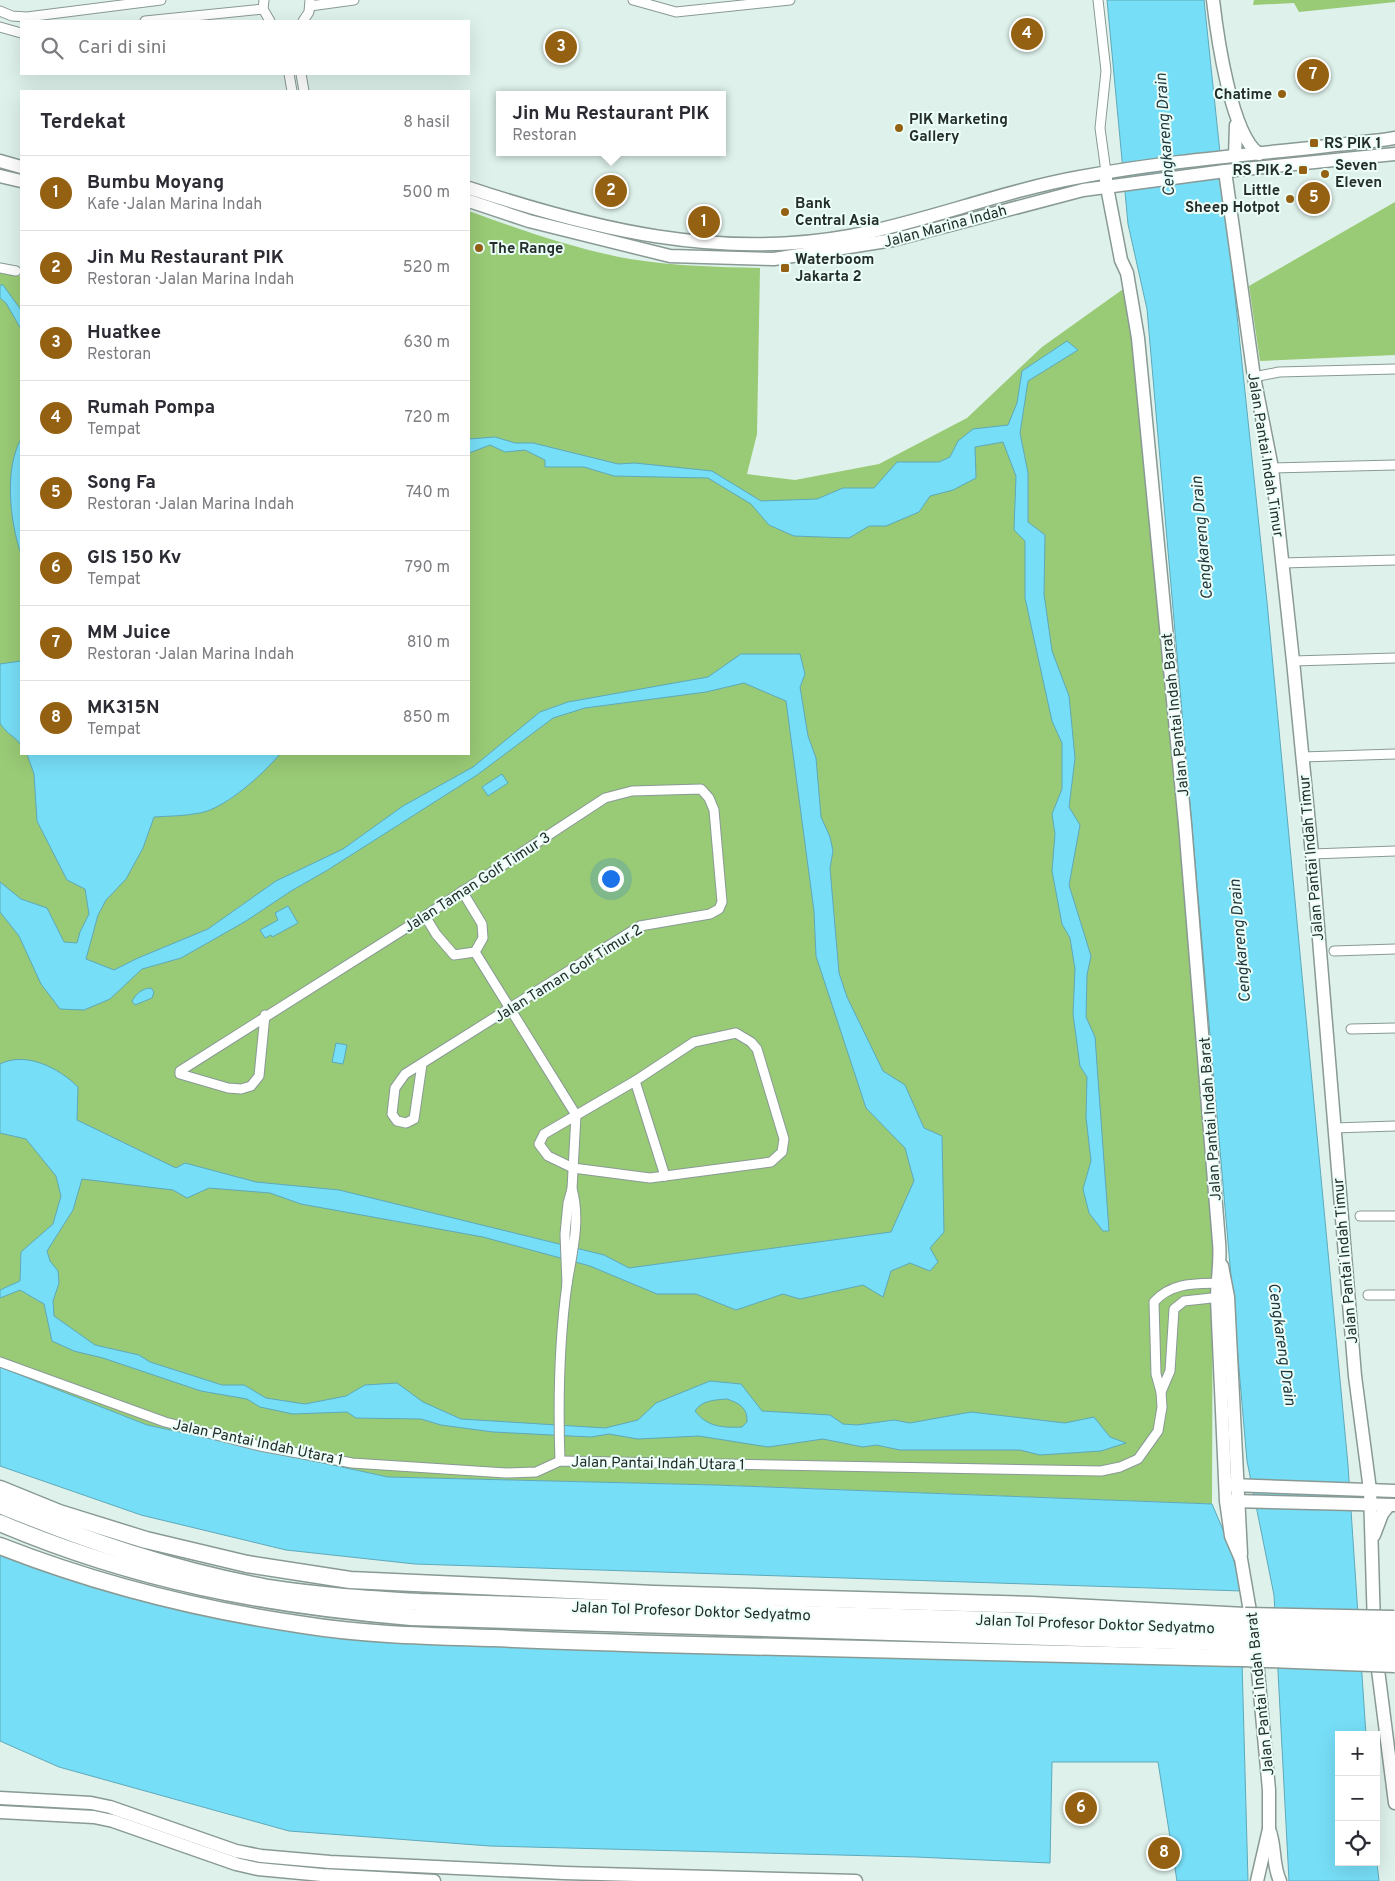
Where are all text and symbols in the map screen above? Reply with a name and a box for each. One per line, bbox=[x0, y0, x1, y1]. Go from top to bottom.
pin: 4 bbox=[1011, 15, 1043, 53]
search box bbox=[20, 20, 470, 75]
pin: 3 bbox=[545, 28, 577, 66]
icon: search bbox=[38, 34, 66, 62]
text: Cari di sini bbox=[78, 36, 166, 60]
pin: 7 bbox=[1297, 56, 1329, 94]
water label: Cengkareng Drain bbox=[1152, 72, 1180, 197]
place label: Chatime bbox=[1214, 86, 1272, 105]
marker: Chatime bbox=[1276, 88, 1288, 100]
popup bbox=[496, 91, 726, 156]
text: Jin Mu Restaurant PIK bbox=[512, 102, 710, 126]
text: Terdekat bbox=[40, 109, 126, 136]
place label: PIK Marketing Gallery bbox=[909, 111, 1008, 147]
text: 8 hasil bbox=[403, 113, 450, 133]
marker: PIK Marketing Gallery bbox=[893, 122, 905, 134]
text: Restoran bbox=[512, 126, 577, 146]
place label: RS PIK 1 bbox=[1324, 135, 1381, 154]
marker: RS PIK 1 bbox=[1308, 137, 1320, 149]
place label: Seven Eleven bbox=[1335, 157, 1382, 193]
place label: RS PIK 2 bbox=[1232, 162, 1293, 181]
marker: RS PIK 2 bbox=[1297, 164, 1309, 176]
marker: Seven Eleven bbox=[1319, 168, 1331, 180]
text: Bumbu Moyang bbox=[87, 171, 224, 195]
pin: 2 bbox=[595, 172, 627, 210]
pin: 5 bbox=[1298, 179, 1330, 217]
place label: Little Sheep Hotpot bbox=[1185, 182, 1280, 218]
text: 1 bbox=[53, 183, 59, 203]
text: 500 m bbox=[402, 183, 450, 203]
marker: Little Sheep Hotpot bbox=[1284, 193, 1296, 205]
text: Kafe · Jalan Marina Indah bbox=[87, 195, 262, 215]
place label: Bank Central Asia bbox=[795, 195, 879, 231]
street label: Jalan Marina Indah bbox=[882, 202, 1009, 253]
pin: 1 bbox=[688, 203, 720, 241]
marker: Bank Central Asia bbox=[779, 206, 791, 218]
place label: The Range bbox=[489, 240, 563, 259]
marker: The Range bbox=[473, 242, 485, 254]
text: Jin Mu Restaurant PIK bbox=[87, 246, 284, 270]
place label: Waterboom Jakarta 2 bbox=[795, 251, 874, 287]
text: 2 bbox=[51, 258, 61, 278]
text: 520 m bbox=[403, 258, 450, 278]
marker: Waterboom Jakarta 2 bbox=[779, 262, 791, 274]
text: Restoran · Jalan Marina Indah bbox=[87, 270, 294, 290]
text: Huatkee bbox=[87, 321, 161, 345]
text: 3 bbox=[51, 333, 61, 353]
text: 630 m bbox=[403, 333, 450, 353]
text: Restoran bbox=[87, 345, 151, 365]
street label: Jalan Pantai Indah Timur bbox=[1242, 372, 1287, 539]
text: Rumah Pompa bbox=[87, 396, 215, 420]
text: 4 bbox=[51, 408, 61, 428]
text: 720 m bbox=[405, 408, 450, 428]
text: Tempat bbox=[87, 420, 141, 440]
text: Song Fa bbox=[87, 471, 156, 495]
water label: Cengkareng Drain bbox=[1188, 475, 1218, 600]
text: 5 bbox=[51, 483, 61, 503]
text: 740 m bbox=[406, 483, 450, 503]
text: Restoran · Jalan Marina Indah bbox=[87, 495, 294, 515]
text: GIS 150 Kv bbox=[87, 546, 181, 570]
text: 6 bbox=[51, 558, 61, 578]
text: 790 m bbox=[405, 558, 450, 578]
text: Tempat bbox=[87, 570, 141, 590]
text: MM Juice bbox=[87, 621, 171, 645]
street label: Jalan Pantai Indah Barat bbox=[1158, 632, 1195, 798]
text: 7 bbox=[52, 633, 60, 653]
text: 810 m bbox=[407, 633, 450, 653]
text: Restoran · Jalan Marina Indah bbox=[87, 645, 294, 665]
text: MK315N bbox=[87, 696, 160, 720]
text: 8 bbox=[51, 708, 61, 728]
text: 850 m bbox=[403, 708, 450, 728]
text: Tempat bbox=[87, 720, 141, 740]
street label: Jalan Pantai Indah Timur bbox=[1296, 774, 1329, 942]
street label: Jalan Taman Golf Timur 3 bbox=[401, 829, 555, 938]
your location bbox=[598, 866, 624, 892]
water label: Cengkareng Drain bbox=[1226, 878, 1256, 1003]
street label: Jalan Taman Golf Timur 2 bbox=[491, 921, 646, 1028]
street label: Jalan Pantai Indah Barat bbox=[1196, 1036, 1227, 1202]
street label: Jalan Pantai Indah Timur bbox=[1330, 1177, 1363, 1345]
water label: Cengkareng Drain bbox=[1263, 1282, 1300, 1407]
street label: Jalan Pantai Indah Utara 1 bbox=[171, 1416, 345, 1471]
street label: Jalan Pantai Indah Utara 1 bbox=[571, 1453, 745, 1476]
street label: Jalan Tol Profesor Doktor Sedyatmo bbox=[571, 1599, 811, 1626]
street label: Jalan Pantai Indah Barat bbox=[1243, 1611, 1280, 1777]
street label: Jalan Tol Profesor Doktor Sedyatmo bbox=[975, 1612, 1215, 1639]
map controls bbox=[1335, 1731, 1380, 1866]
button: + bbox=[1335, 1731, 1380, 1776]
button: − bbox=[1335, 1776, 1380, 1821]
pin: 6 bbox=[1065, 1789, 1097, 1827]
button: locate bbox=[1335, 1821, 1380, 1866]
pin: 8 bbox=[1148, 1834, 1180, 1872]

